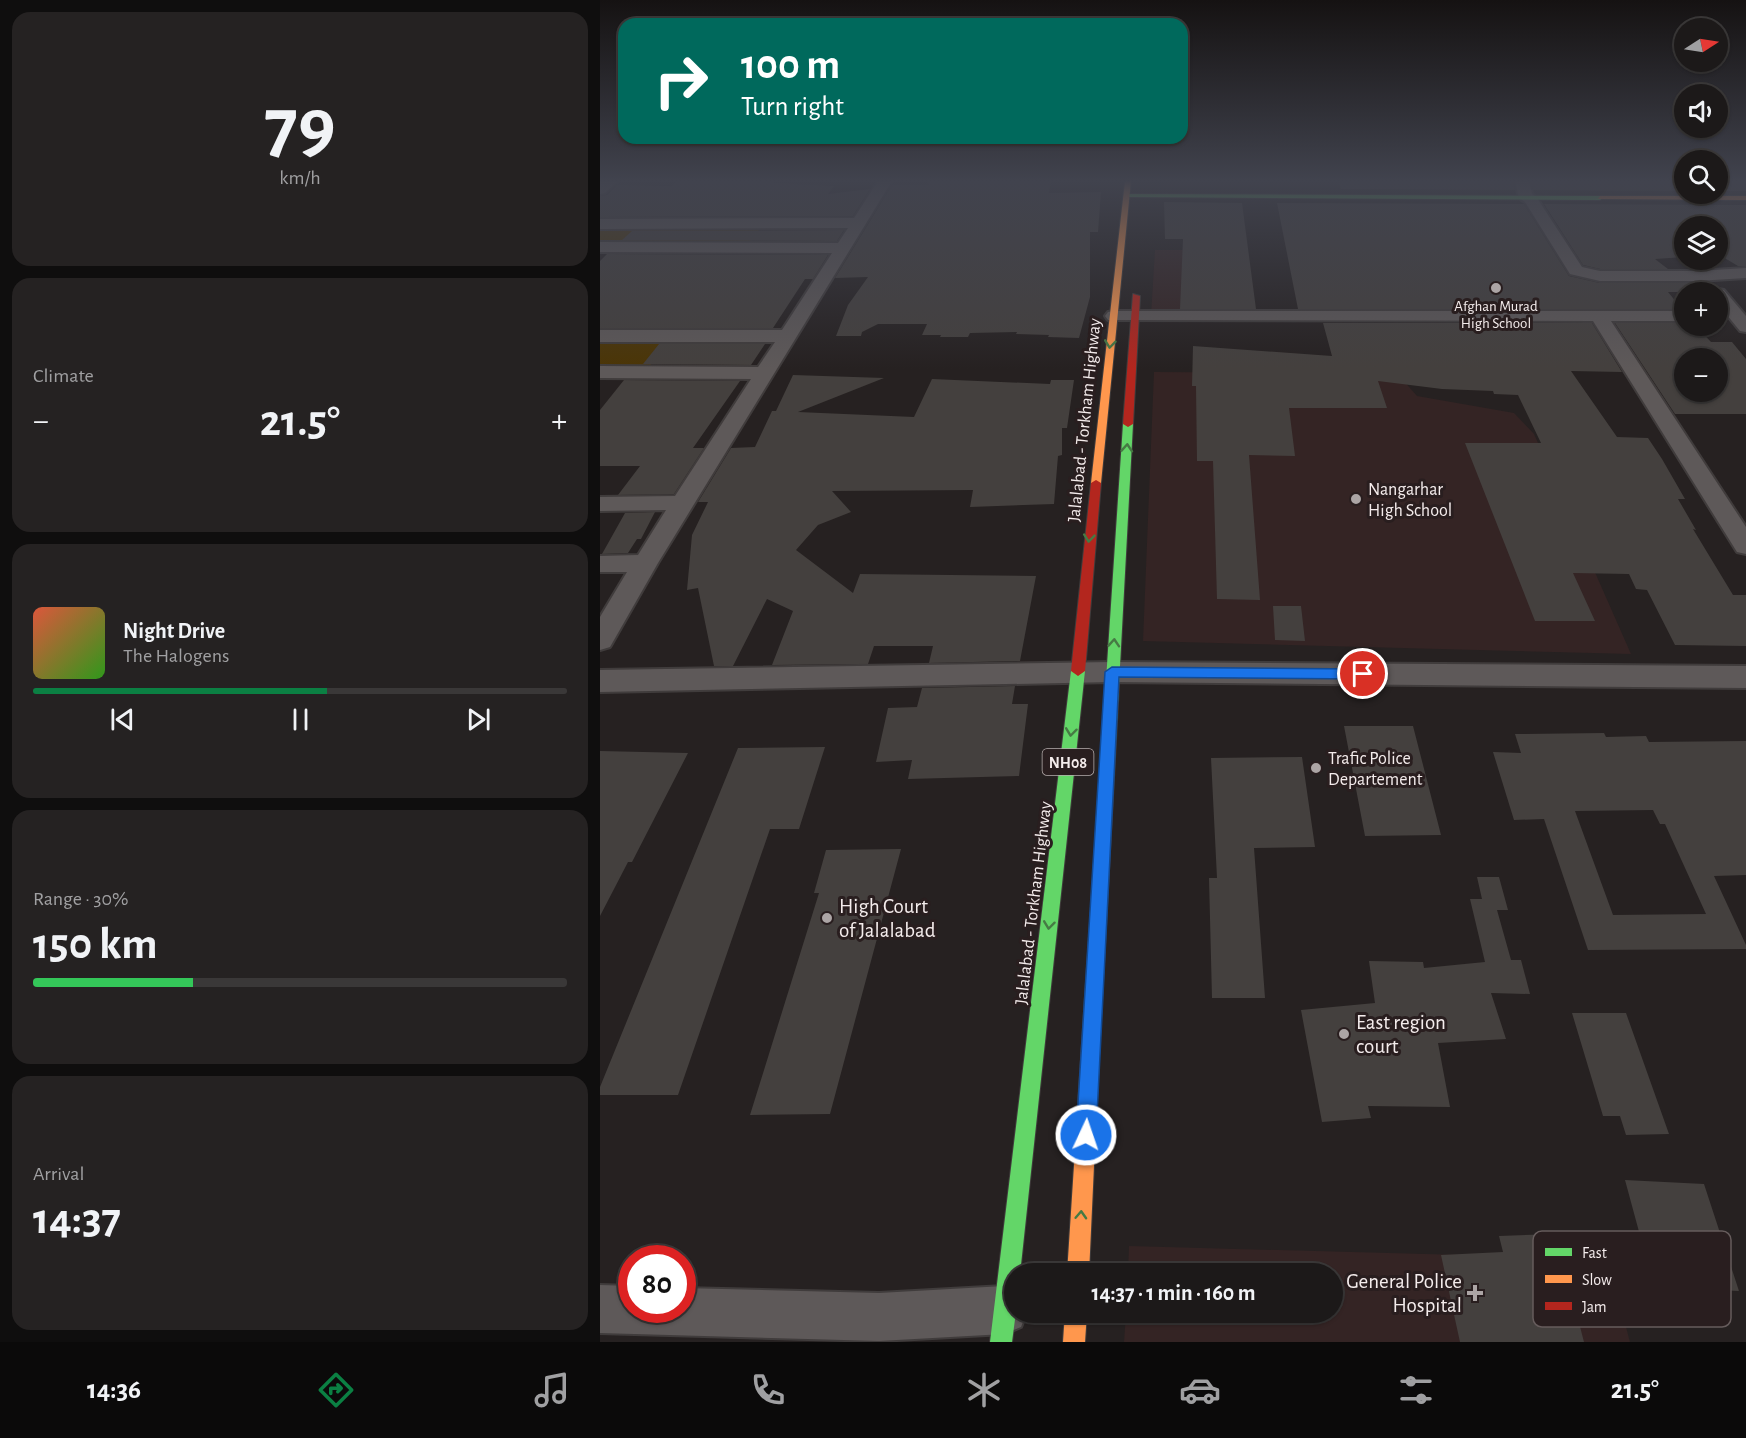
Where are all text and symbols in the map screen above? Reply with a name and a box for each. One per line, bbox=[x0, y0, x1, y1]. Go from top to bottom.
north arrow bbox=[1674, 18, 1728, 72]
map controls bbox=[1674, 18, 1728, 402]
icon: right bbox=[642, 42, 720, 120]
text: 100 m bbox=[741, 44, 840, 86]
button: sound bbox=[1674, 84, 1728, 138]
text: 79 bbox=[264, 88, 336, 166]
text: Turn right bbox=[741, 93, 844, 120]
button: search bbox=[1674, 150, 1728, 204]
text: km/h bbox=[279, 168, 321, 188]
button: layers bbox=[1674, 216, 1728, 270]
marker: Afghan Murad High School bbox=[1489, 281, 1503, 295]
button: + bbox=[1674, 282, 1728, 336]
place label: Afghan Murad High School bbox=[1454, 299, 1538, 331]
street label: Jalalabad - Torkham Highway bbox=[1065, 317, 1105, 523]
one-way arrow bbox=[1104, 339, 1117, 348]
button: − bbox=[1674, 348, 1728, 402]
text: Climate bbox=[33, 366, 94, 386]
text: 21.5° bbox=[260, 399, 340, 444]
text: − bbox=[33, 405, 49, 438]
text: + bbox=[551, 405, 567, 438]
one-way arrow bbox=[1120, 444, 1133, 453]
place label: Nangarhar High School bbox=[1368, 481, 1452, 520]
marker: Nangarhar High School bbox=[1349, 492, 1363, 506]
one-way arrow bbox=[1084, 533, 1096, 542]
text: Night Drive bbox=[123, 620, 225, 642]
one-way arrow bbox=[1107, 638, 1120, 648]
text: The Halogens bbox=[123, 646, 229, 666]
pin bbox=[1337, 648, 1388, 699]
icon: arrive bbox=[1346, 657, 1379, 690]
icon: previous bbox=[106, 703, 139, 736]
icon: pause bbox=[284, 703, 317, 736]
icon: next bbox=[462, 703, 495, 736]
one-way arrow bbox=[1066, 727, 1078, 736]
road number: NH08 bbox=[1042, 749, 1094, 775]
place label: Trafic Police Departement bbox=[1328, 750, 1423, 789]
marker: Trafic Police Departement bbox=[1309, 761, 1323, 775]
street label: Jalalabad - Torkham Highway bbox=[1013, 800, 1055, 1006]
text: Range · 30% bbox=[33, 889, 128, 909]
place label: High Court of Jalalabad bbox=[839, 896, 936, 941]
marker: High Court of Jalalabad bbox=[820, 911, 834, 925]
one-way arrow bbox=[1043, 921, 1056, 930]
text: 150 km bbox=[33, 922, 157, 967]
place label: East region court bbox=[1356, 1012, 1446, 1057]
marker: East region court bbox=[1337, 1027, 1351, 1041]
position arrow bbox=[1054, 1103, 1118, 1167]
text: Arrival bbox=[33, 1164, 84, 1184]
text: 14:37 bbox=[33, 1197, 121, 1242]
one-way arrow bbox=[1075, 1211, 1088, 1220]
legend bbox=[1533, 1231, 1731, 1327]
speed limit sign: 80 bbox=[618, 1245, 696, 1323]
text: Fast bbox=[1582, 1245, 1607, 1261]
place label: General Police Hospital bbox=[1346, 1271, 1462, 1316]
text: Slow bbox=[1582, 1272, 1612, 1288]
text: 14:37 · 1 min · 160 m bbox=[1092, 1282, 1255, 1304]
marker: General Police Hospital bbox=[1466, 1284, 1484, 1302]
text: Jam bbox=[1582, 1299, 1607, 1315]
icon: directions bbox=[315, 1369, 357, 1411]
icon: music bbox=[531, 1369, 573, 1411]
icon: phone bbox=[747, 1369, 789, 1411]
icon: climate bbox=[963, 1369, 1005, 1411]
icon: car bbox=[1179, 1369, 1221, 1411]
icon: filters bbox=[1395, 1369, 1437, 1411]
text: 14:36 bbox=[87, 1376, 141, 1403]
text: 21.5° bbox=[1611, 1376, 1659, 1403]

